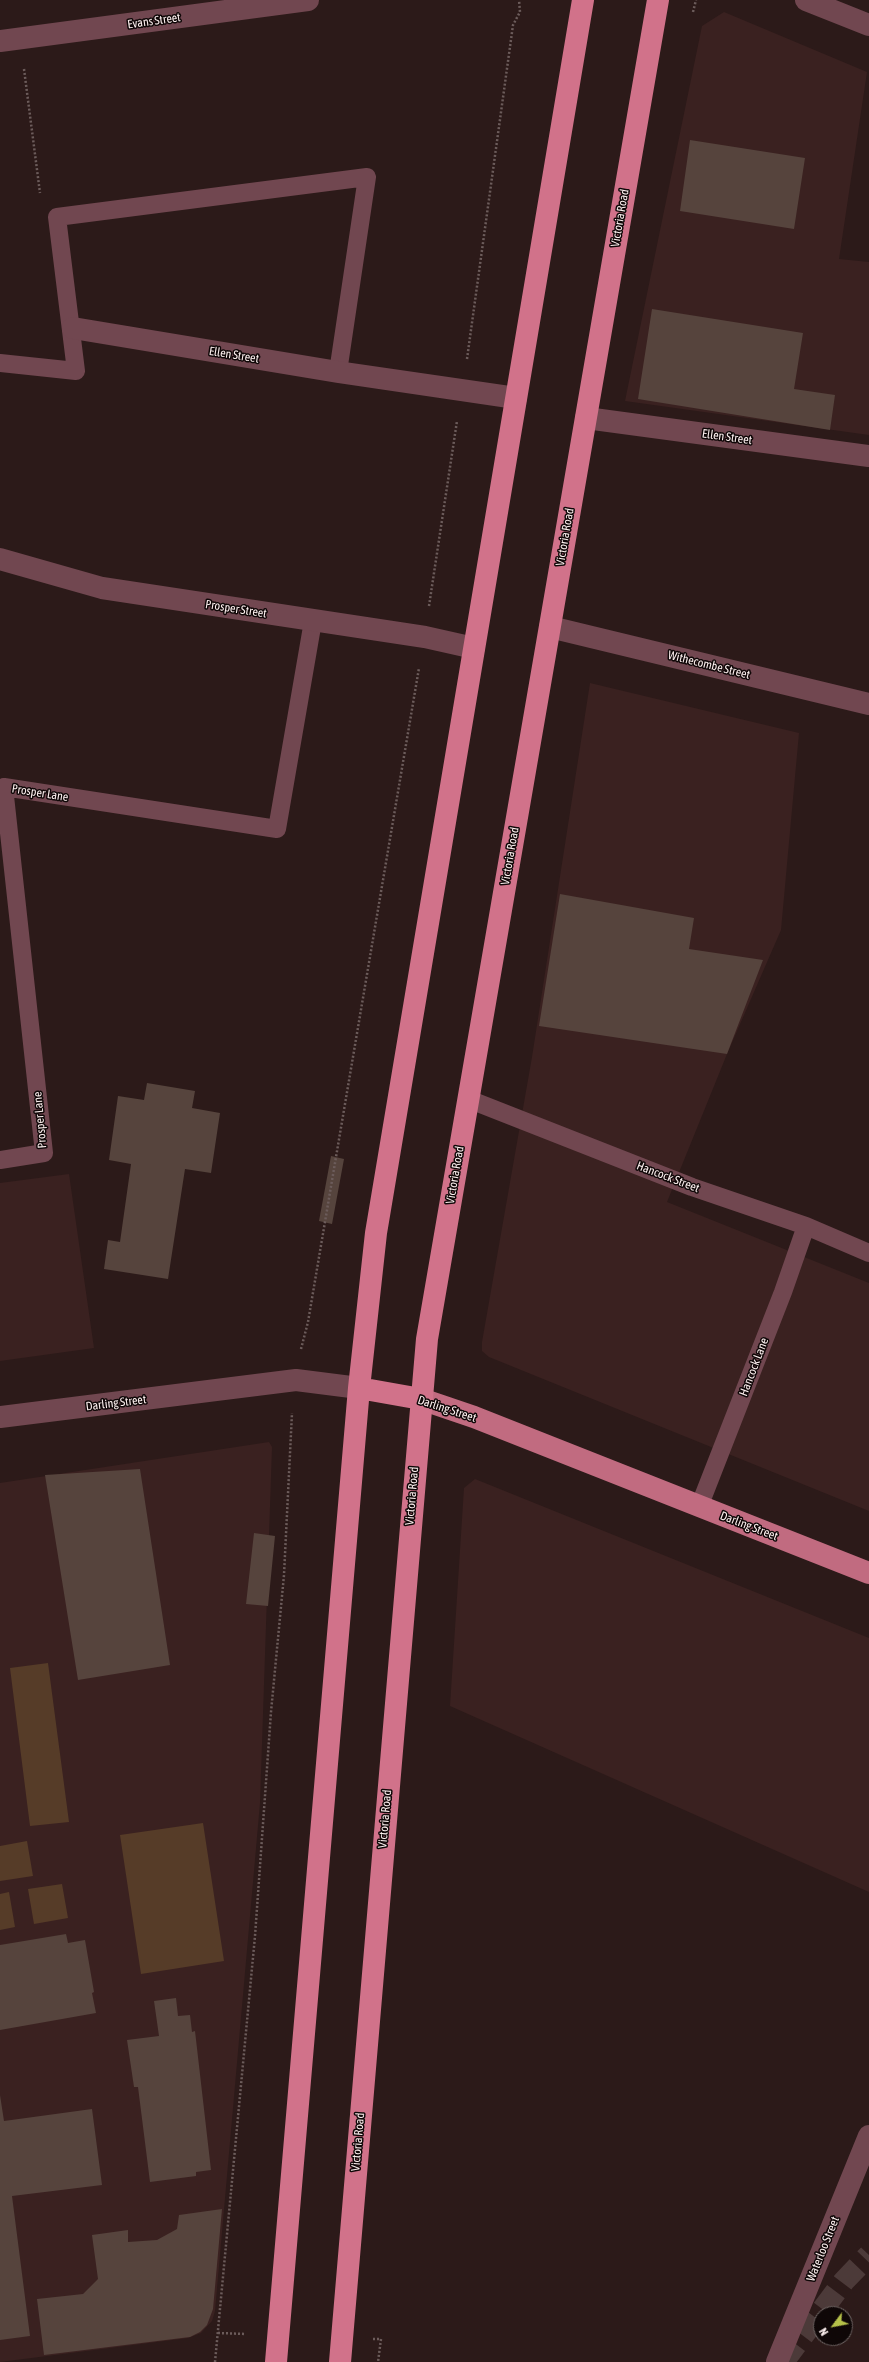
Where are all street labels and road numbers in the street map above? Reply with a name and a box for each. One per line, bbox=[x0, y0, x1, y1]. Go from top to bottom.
street label: Evans Street bbox=[126, 10, 182, 32]
street label: Victoria Road bbox=[608, 188, 632, 248]
street label: Ellen Street bbox=[208, 344, 260, 366]
street label: Ellen Street bbox=[701, 426, 753, 448]
street label: Victoria Road bbox=[553, 507, 577, 567]
street label: Prosper Street bbox=[204, 597, 268, 621]
street label: Withecombe Street bbox=[667, 648, 751, 682]
street label: Prosper Lane bbox=[11, 781, 69, 805]
street label: Victoria Road bbox=[498, 826, 522, 886]
street label: Prosper Lane bbox=[30, 1091, 50, 1149]
street label: Victoria Road bbox=[443, 1145, 467, 1205]
street label: Hancock Street bbox=[635, 1158, 701, 1196]
street label: Hancock Lane bbox=[736, 1336, 772, 1398]
street label: Darling Street bbox=[85, 1392, 147, 1414]
street label: Darling Street bbox=[416, 1393, 478, 1425]
street label: Victoria Road bbox=[402, 1466, 422, 1526]
street label: Darling Street bbox=[718, 1508, 780, 1544]
street label: Victoria Road bbox=[375, 1789, 395, 1849]
street label: Victoria Road bbox=[348, 2112, 368, 2172]
street label: Waterloo Street bbox=[803, 2215, 843, 2283]

